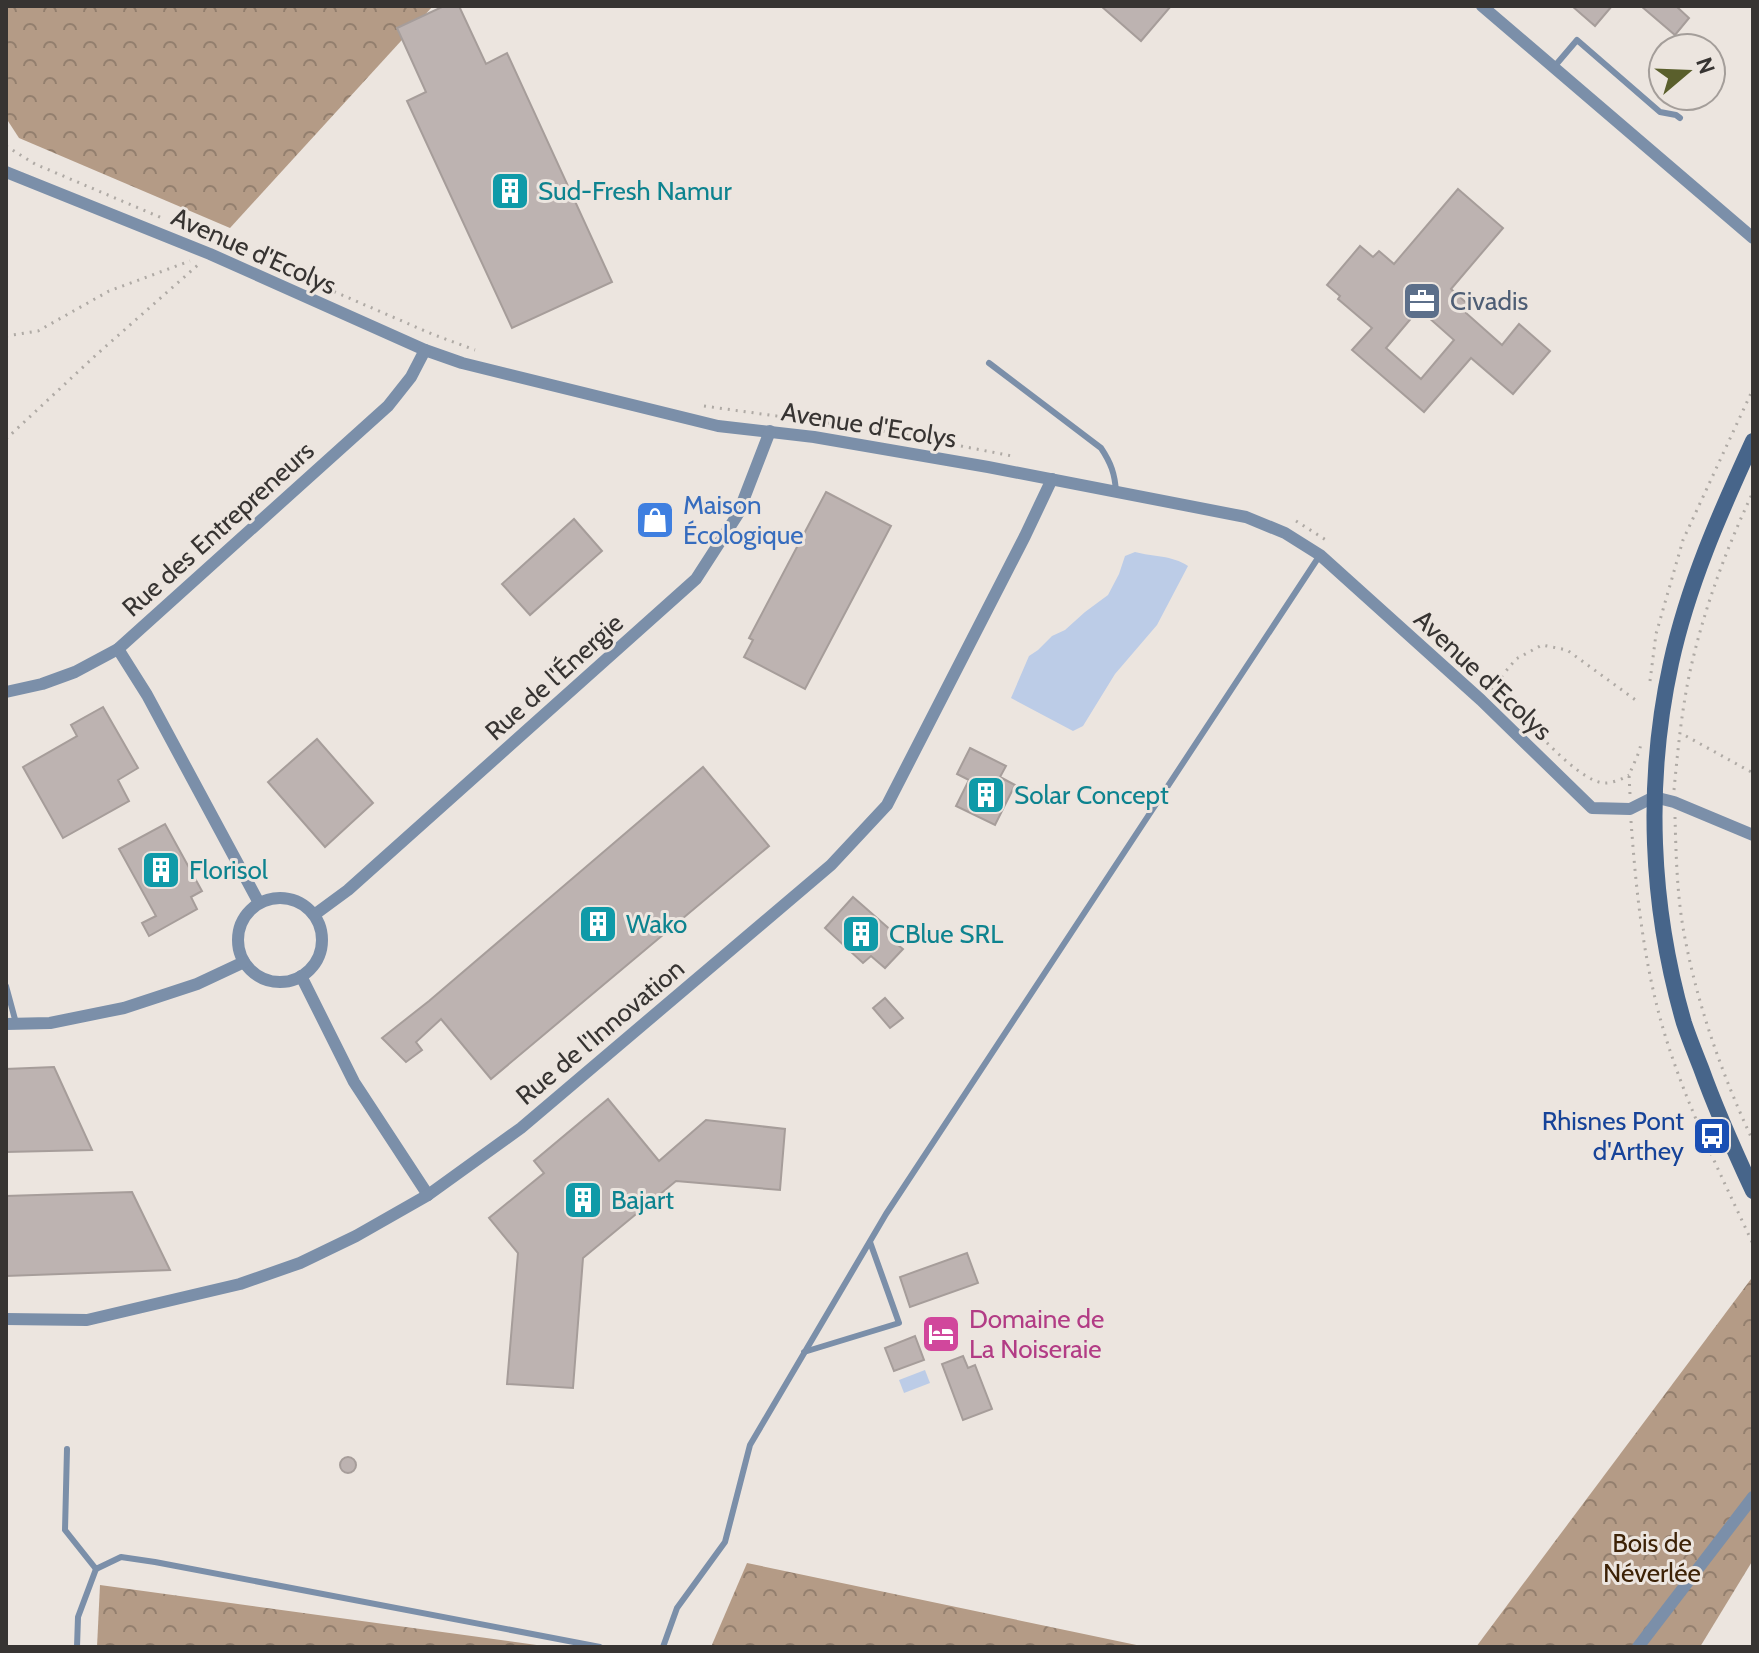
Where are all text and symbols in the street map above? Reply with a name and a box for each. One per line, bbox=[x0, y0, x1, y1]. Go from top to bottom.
north arrow bbox=[1647, 32, 1727, 112]
text: N bbox=[1690, 54, 1721, 77]
building icon: Sud-Fresh Namur bbox=[489, 170, 531, 212]
place label: Sud-Fresh Namur bbox=[538, 175, 732, 207]
street label: Avenue d'Ecolys bbox=[167, 200, 342, 302]
office icon: Civadis bbox=[1401, 280, 1443, 322]
place label: Civadis bbox=[1450, 285, 1528, 317]
street label: Avenue d'Ecolys bbox=[779, 395, 959, 455]
street label: Rue des Entrepreneurs bbox=[115, 434, 321, 624]
place label: Maison Écologique bbox=[683, 489, 804, 551]
shop icon: Maison Écologique bbox=[634, 499, 676, 541]
street label: Avenue d'Ecolys bbox=[1407, 603, 1559, 747]
street label: Rue de l'Énergie bbox=[478, 607, 630, 747]
building icon: Solar Concept bbox=[965, 774, 1007, 816]
place label: Solar Concept bbox=[1014, 779, 1169, 811]
building icon: Florisol bbox=[140, 849, 182, 891]
place label: Florisol bbox=[189, 854, 268, 886]
building icon: Wako bbox=[577, 903, 619, 945]
place label: Wako bbox=[626, 908, 687, 940]
building icon: CBlue SRL bbox=[840, 913, 882, 955]
place label: CBlue SRL bbox=[889, 918, 1003, 950]
street label: Rue de l'Innovation bbox=[509, 952, 691, 1112]
place label: Rhisnes Pont d'Arthey bbox=[1542, 1105, 1684, 1167]
bus stop icon: Rhisnes Pont d'Arthey bbox=[1691, 1115, 1733, 1157]
building icon: Bajart bbox=[562, 1179, 604, 1221]
place label: Bajart bbox=[611, 1184, 674, 1216]
place label: Domaine de La Noiseraie bbox=[969, 1303, 1104, 1365]
hotel icon: Domaine de La Noiseraie bbox=[920, 1313, 962, 1355]
park label: Bois de Néverlée bbox=[1603, 1527, 1701, 1589]

